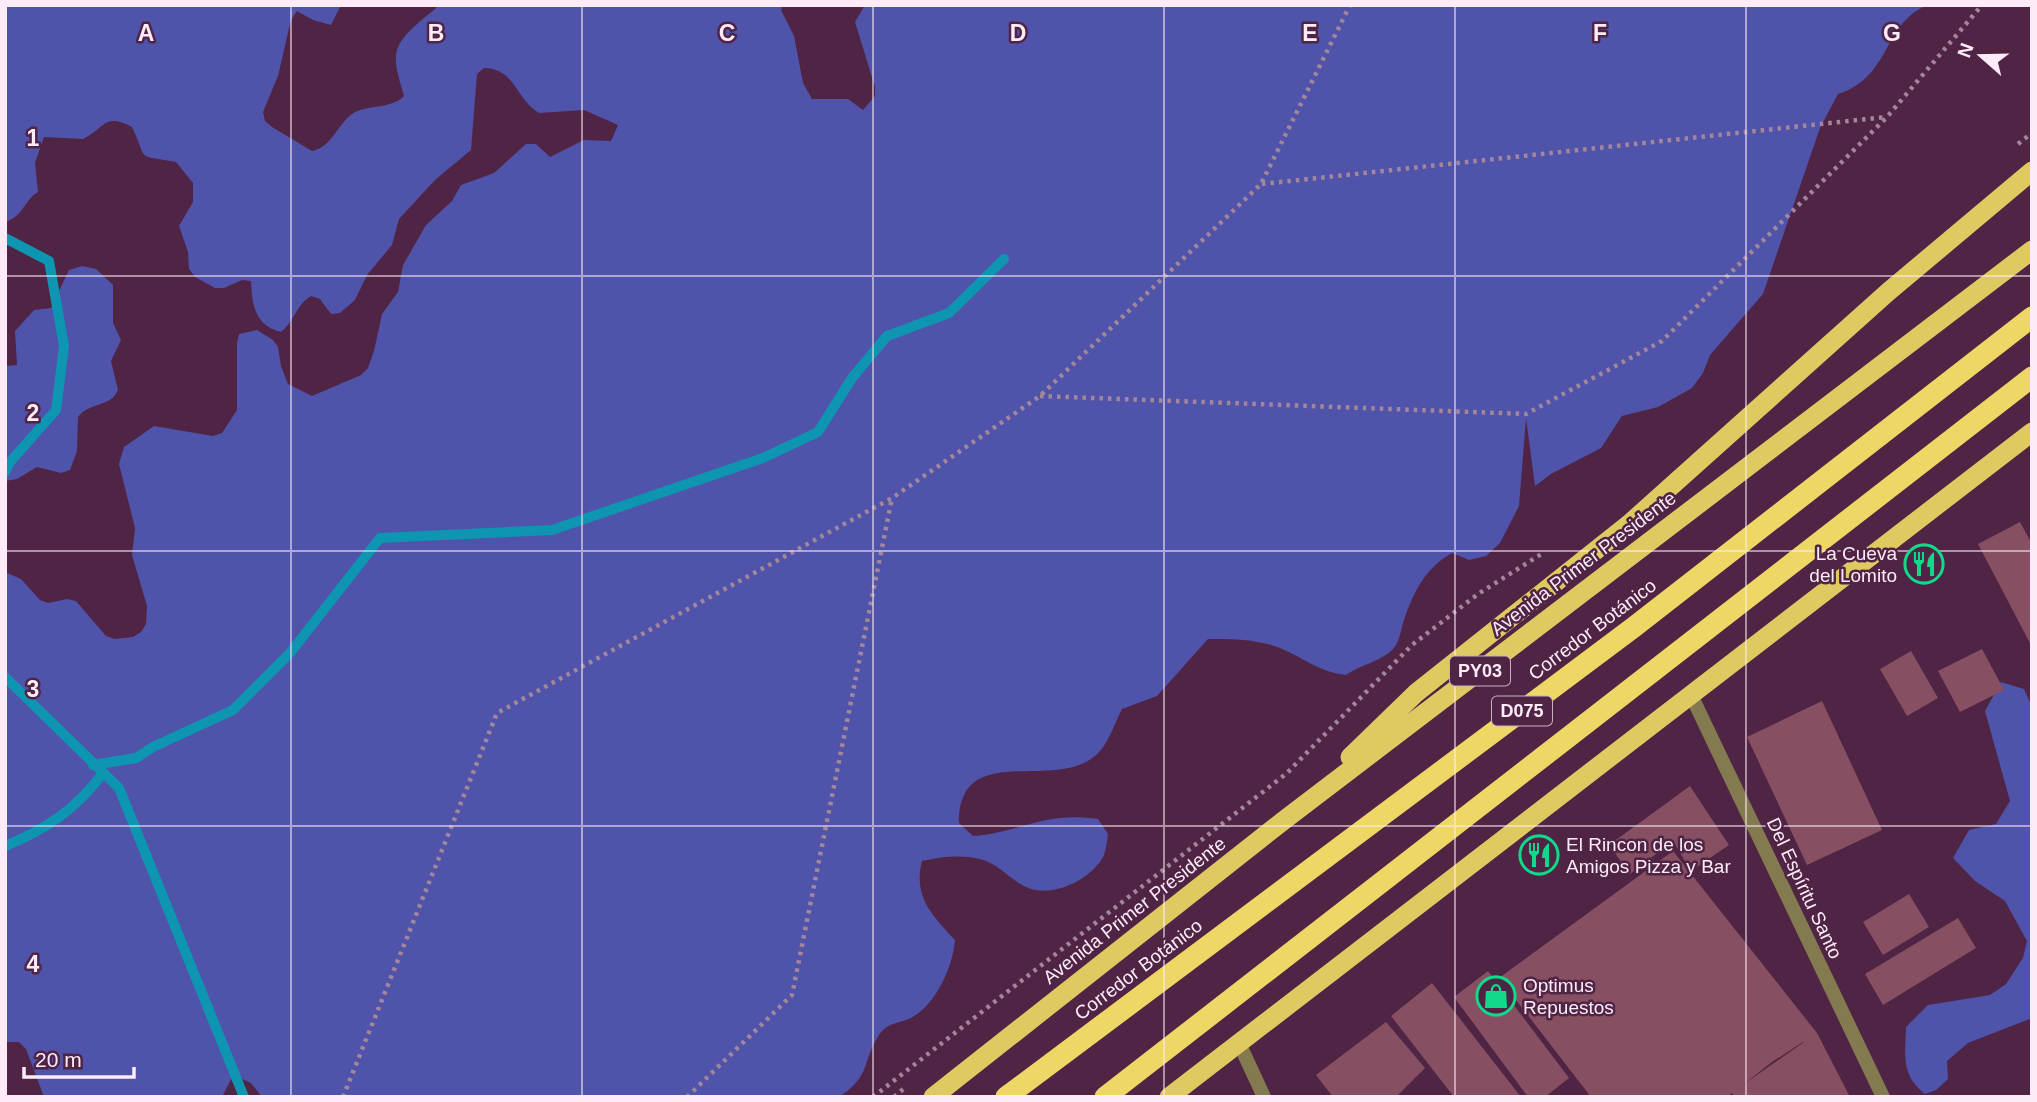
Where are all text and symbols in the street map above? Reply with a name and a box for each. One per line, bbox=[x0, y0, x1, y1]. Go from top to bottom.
text: A bbox=[138, 20, 154, 46]
text: B bbox=[428, 20, 444, 46]
text: C bbox=[719, 20, 735, 46]
text: D bbox=[1010, 20, 1026, 46]
text: E bbox=[1302, 20, 1318, 46]
text: F bbox=[1593, 20, 1607, 46]
text: G bbox=[1883, 20, 1901, 46]
north arrow bbox=[1946, 21, 2016, 91]
text: N bbox=[1953, 40, 1978, 60]
text: 1 bbox=[27, 125, 40, 151]
text: 2 bbox=[27, 400, 39, 426]
street label: Avenida Primer Presidente bbox=[1487, 487, 1680, 640]
place label: La Cueva del Lomito bbox=[1809, 543, 1897, 586]
restaurant icon: La Cueva del Lomito bbox=[1903, 543, 1945, 585]
street label: Corredor Botánico bbox=[1524, 575, 1660, 684]
road number: PY03 bbox=[1450, 656, 1510, 686]
text: 3 bbox=[27, 676, 39, 702]
road number: D075 bbox=[1492, 696, 1552, 726]
street label: Del Espíritu Santo bbox=[1763, 814, 1846, 962]
street label: Avenida Primer Presidente bbox=[1039, 833, 1230, 988]
restaurant icon: El Rincon de los Amigos Pizza y Bar bbox=[1518, 834, 1560, 876]
place label: El Rincon de los Amigos Pizza y Bar bbox=[1566, 834, 1731, 877]
street label: Corredor Botánico bbox=[1070, 915, 1206, 1024]
text: 4 bbox=[27, 951, 40, 977]
shop icon: Optimus Repuestos bbox=[1475, 975, 1517, 1017]
place label: Optimus Repuestos bbox=[1523, 975, 1614, 1018]
scale bar bbox=[24, 1036, 135, 1080]
text: 20 m bbox=[35, 1048, 82, 1071]

